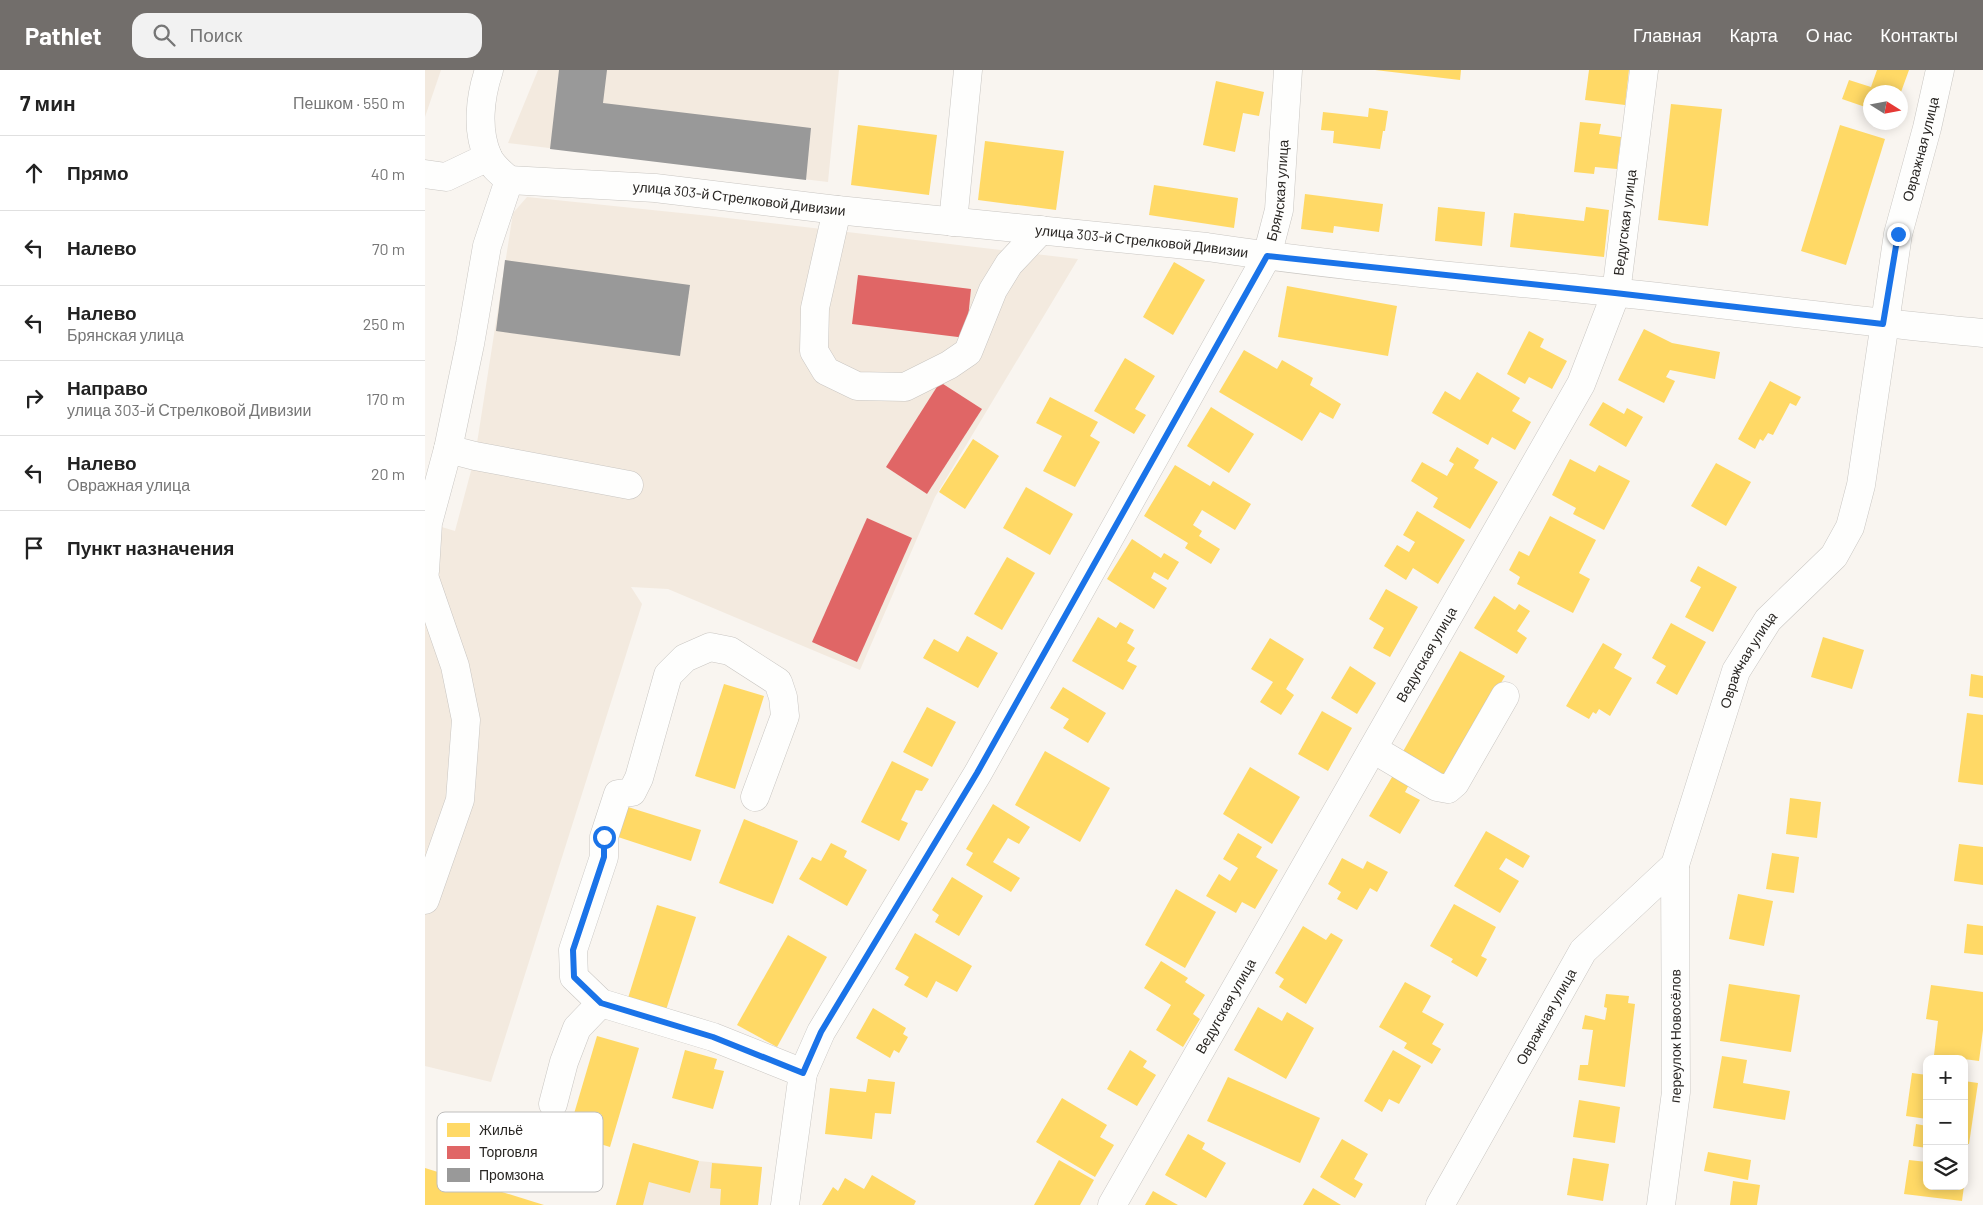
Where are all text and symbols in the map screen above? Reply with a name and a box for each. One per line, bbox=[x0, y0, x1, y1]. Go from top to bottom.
search box bbox=[132, 13, 482, 58]
text: Pathlet bbox=[25, 21, 102, 50]
icon: search bbox=[150, 21, 178, 49]
text: Поиск bbox=[190, 23, 242, 46]
text: Главная bbox=[1633, 24, 1702, 46]
text: Карта bbox=[1730, 24, 1778, 46]
text: О нас bbox=[1806, 24, 1852, 46]
text: Контакты bbox=[1880, 24, 1958, 46]
north arrow bbox=[1863, 85, 1908, 130]
text: 7 мин bbox=[20, 90, 76, 115]
text: Пешком · 550 m bbox=[293, 93, 405, 112]
street label: Овражная улица bbox=[1898, 95, 1942, 203]
street label: Брянская улица bbox=[1262, 139, 1292, 243]
icon: ahead bbox=[20, 159, 48, 187]
text: Прямо bbox=[67, 161, 129, 184]
text: 40 m bbox=[371, 164, 405, 183]
street label: Ведугская улица bbox=[1609, 168, 1639, 277]
street label: улица 303-й Стрелковой Дивизии bbox=[632, 178, 846, 219]
street label: улица 303-й Стрелковой Дивизии bbox=[1035, 221, 1249, 261]
route end bbox=[1887, 223, 1910, 246]
icon: left bbox=[20, 234, 48, 262]
text: Налево bbox=[67, 236, 137, 259]
text: 70 m bbox=[372, 239, 405, 258]
text: Налево bbox=[67, 301, 137, 324]
icon: left bbox=[20, 309, 48, 337]
text: 250 m bbox=[363, 314, 405, 333]
text: Брянская улица bbox=[67, 325, 184, 344]
text: Направо bbox=[67, 376, 148, 399]
icon: right bbox=[20, 384, 48, 412]
text: 170 m bbox=[366, 389, 405, 408]
text: улица 303-й Стрелковой Дивизии bbox=[67, 400, 312, 419]
text: Налево bbox=[67, 451, 137, 474]
icon: left bbox=[20, 459, 48, 487]
text: 20 m bbox=[371, 464, 405, 483]
text: Овражная улица bbox=[67, 475, 190, 494]
icon: arrive bbox=[20, 534, 48, 562]
text: Пункт назначения bbox=[67, 536, 234, 559]
street label: Ведугская улица bbox=[1392, 603, 1460, 705]
street label: Овражная улица bbox=[1716, 607, 1780, 710]
route start bbox=[593, 826, 616, 849]
street label: Ведугская улица bbox=[1191, 955, 1259, 1057]
street label: Овражная улица bbox=[1512, 965, 1579, 1068]
street label: переулок Новосёлов bbox=[1666, 969, 1684, 1104]
map controls bbox=[1923, 1055, 1968, 1190]
button: + bbox=[1923, 1055, 1968, 1100]
button: − bbox=[1923, 1100, 1968, 1145]
legend bbox=[437, 1112, 603, 1192]
text: Жильё bbox=[479, 1121, 523, 1138]
text: Торговля bbox=[479, 1143, 537, 1160]
button: layers bbox=[1923, 1145, 1968, 1190]
text: Промзона bbox=[479, 1166, 544, 1183]

